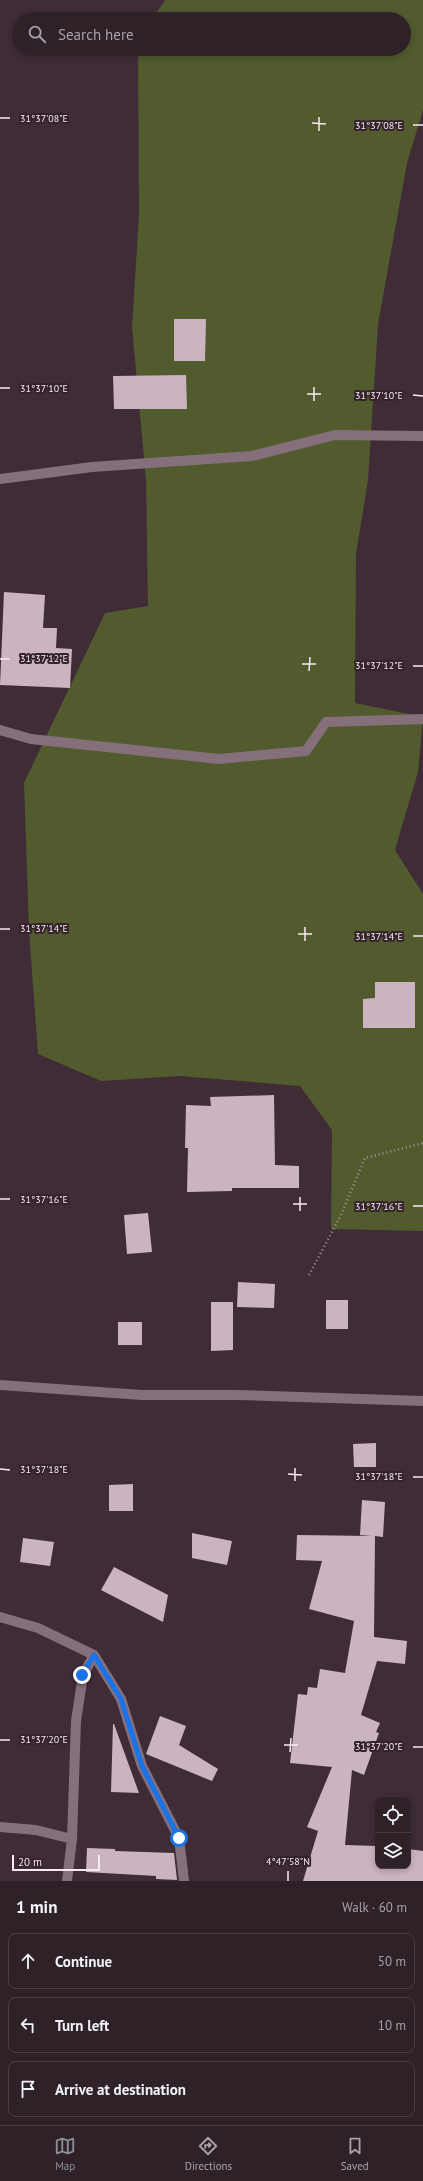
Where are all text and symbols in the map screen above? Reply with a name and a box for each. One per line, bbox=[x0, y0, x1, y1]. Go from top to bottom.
search box bbox=[12, 12, 411, 56]
icon: search bbox=[26, 23, 48, 45]
text: Search here bbox=[58, 25, 134, 44]
text: 31°37'08"E bbox=[20, 112, 68, 125]
text: 31°37'08"E bbox=[355, 119, 403, 132]
text: 31°37'10"E bbox=[20, 382, 68, 395]
text: 31°37'10"E bbox=[355, 389, 403, 402]
text: 31°37'12"E bbox=[20, 652, 68, 665]
text: 31°37'12"E bbox=[355, 659, 403, 672]
text: 31°37'14"E bbox=[20, 922, 68, 935]
text: 31°37'14"E bbox=[355, 930, 403, 943]
text: 31°37'16"E bbox=[20, 1193, 68, 1206]
text: 31°37'16"E bbox=[355, 1200, 403, 1213]
text: 31°37'18"E bbox=[20, 1463, 68, 1476]
text: 31°37'18"E bbox=[355, 1470, 403, 1483]
route end bbox=[73, 1666, 91, 1684]
text: 31°37'20"E bbox=[20, 1733, 68, 1746]
text: 31°37'20"E bbox=[355, 1740, 403, 1753]
map controls bbox=[375, 1797, 411, 1869]
button: locate bbox=[375, 1797, 411, 1833]
route start bbox=[170, 1829, 188, 1847]
button: layers bbox=[375, 1833, 411, 1869]
scale bar bbox=[12, 1853, 100, 1872]
text: 20 m bbox=[18, 1855, 42, 1869]
text: 4°47'58"N bbox=[266, 1855, 310, 1868]
text: 1 min bbox=[16, 1896, 57, 1918]
text: Walk · 60 m bbox=[342, 1899, 407, 1916]
icon: ahead bbox=[17, 1950, 39, 1972]
text: Continue bbox=[55, 1952, 112, 1971]
text: 50 m bbox=[378, 1953, 406, 1970]
icon: left bbox=[17, 2014, 39, 2036]
text: Turn left bbox=[55, 2016, 109, 2035]
text: 10 m bbox=[378, 2017, 406, 2034]
icon: arrive bbox=[17, 2078, 39, 2100]
text: Arrive at destination bbox=[55, 2080, 186, 2099]
tab: Map bbox=[54, 2135, 76, 2173]
tab: Directions bbox=[185, 2135, 232, 2173]
tab: Saved bbox=[341, 2135, 369, 2173]

